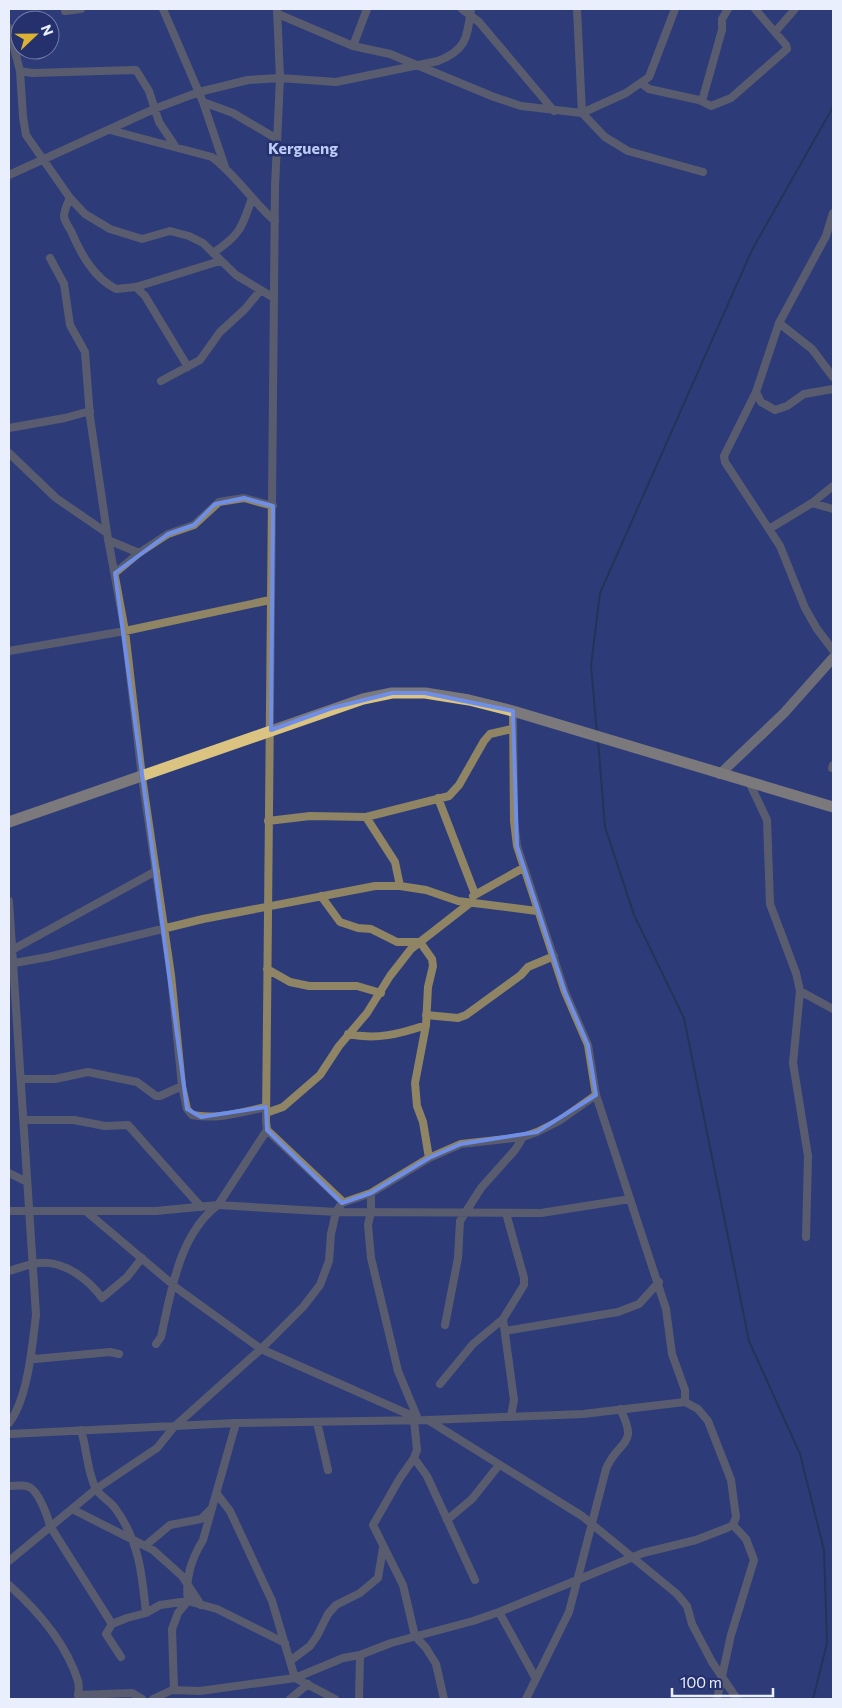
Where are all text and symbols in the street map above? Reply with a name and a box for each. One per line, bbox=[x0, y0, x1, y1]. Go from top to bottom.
north arrow bbox=[10, 10, 60, 60]
text: N bbox=[38, 22, 57, 38]
district label: Kergueng bbox=[268, 138, 338, 157]
scale bar bbox=[672, 1666, 773, 1698]
text: 100 m bbox=[680, 1673, 722, 1691]

